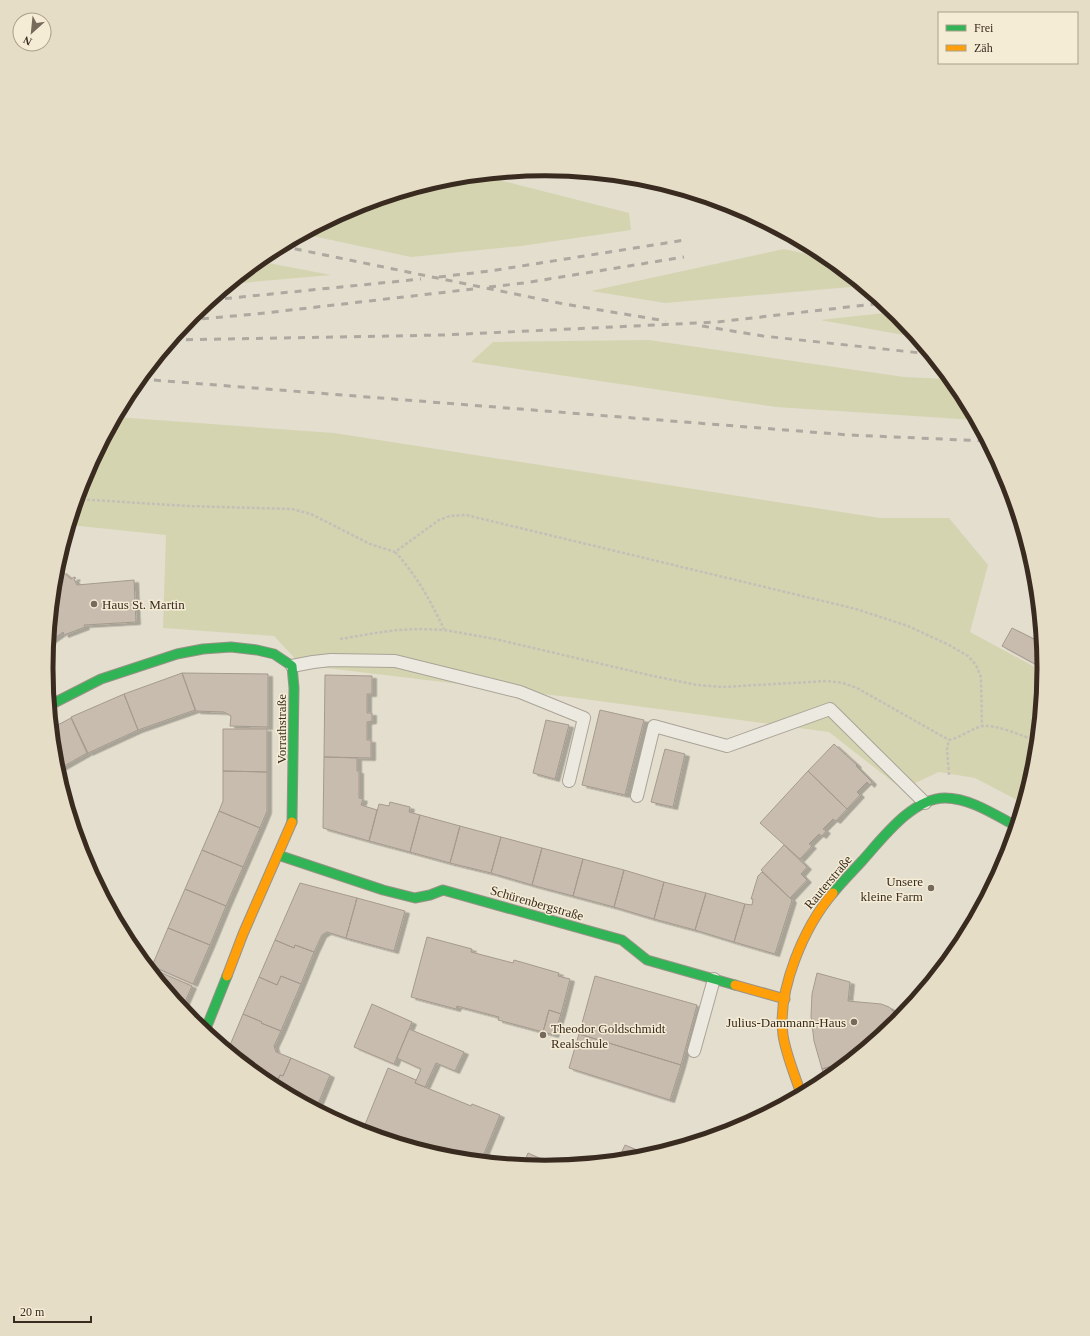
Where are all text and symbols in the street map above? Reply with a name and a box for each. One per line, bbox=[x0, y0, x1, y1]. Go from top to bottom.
north arrow bbox=[12, 12, 52, 52]
legend bbox=[938, 12, 1078, 64]
text: Frei bbox=[974, 21, 994, 35]
text: N bbox=[21, 34, 34, 48]
text: Zäh bbox=[974, 41, 993, 55]
place label: Haus St. Martin bbox=[102, 597, 185, 612]
marker: Haus St. Martin bbox=[89, 599, 99, 609]
street label: Vorrathstraße bbox=[274, 694, 289, 764]
street label: Rauterstraße bbox=[801, 852, 855, 912]
place label: Unsere kleine Farm bbox=[861, 874, 923, 904]
street label: Schürenbergstraße bbox=[489, 882, 586, 924]
marker: Unsere kleine Farm bbox=[926, 883, 936, 893]
place label: Julius-Dammann-Haus bbox=[726, 1015, 846, 1030]
marker: Julius-Dammann-Haus bbox=[849, 1017, 859, 1027]
place label: Theodor Goldschmidt Realschule bbox=[551, 1021, 666, 1051]
marker: Theodor Goldschmidt Realschule bbox=[538, 1030, 548, 1040]
scale bar bbox=[14, 1298, 91, 1324]
text: 20 m bbox=[20, 1305, 45, 1319]

